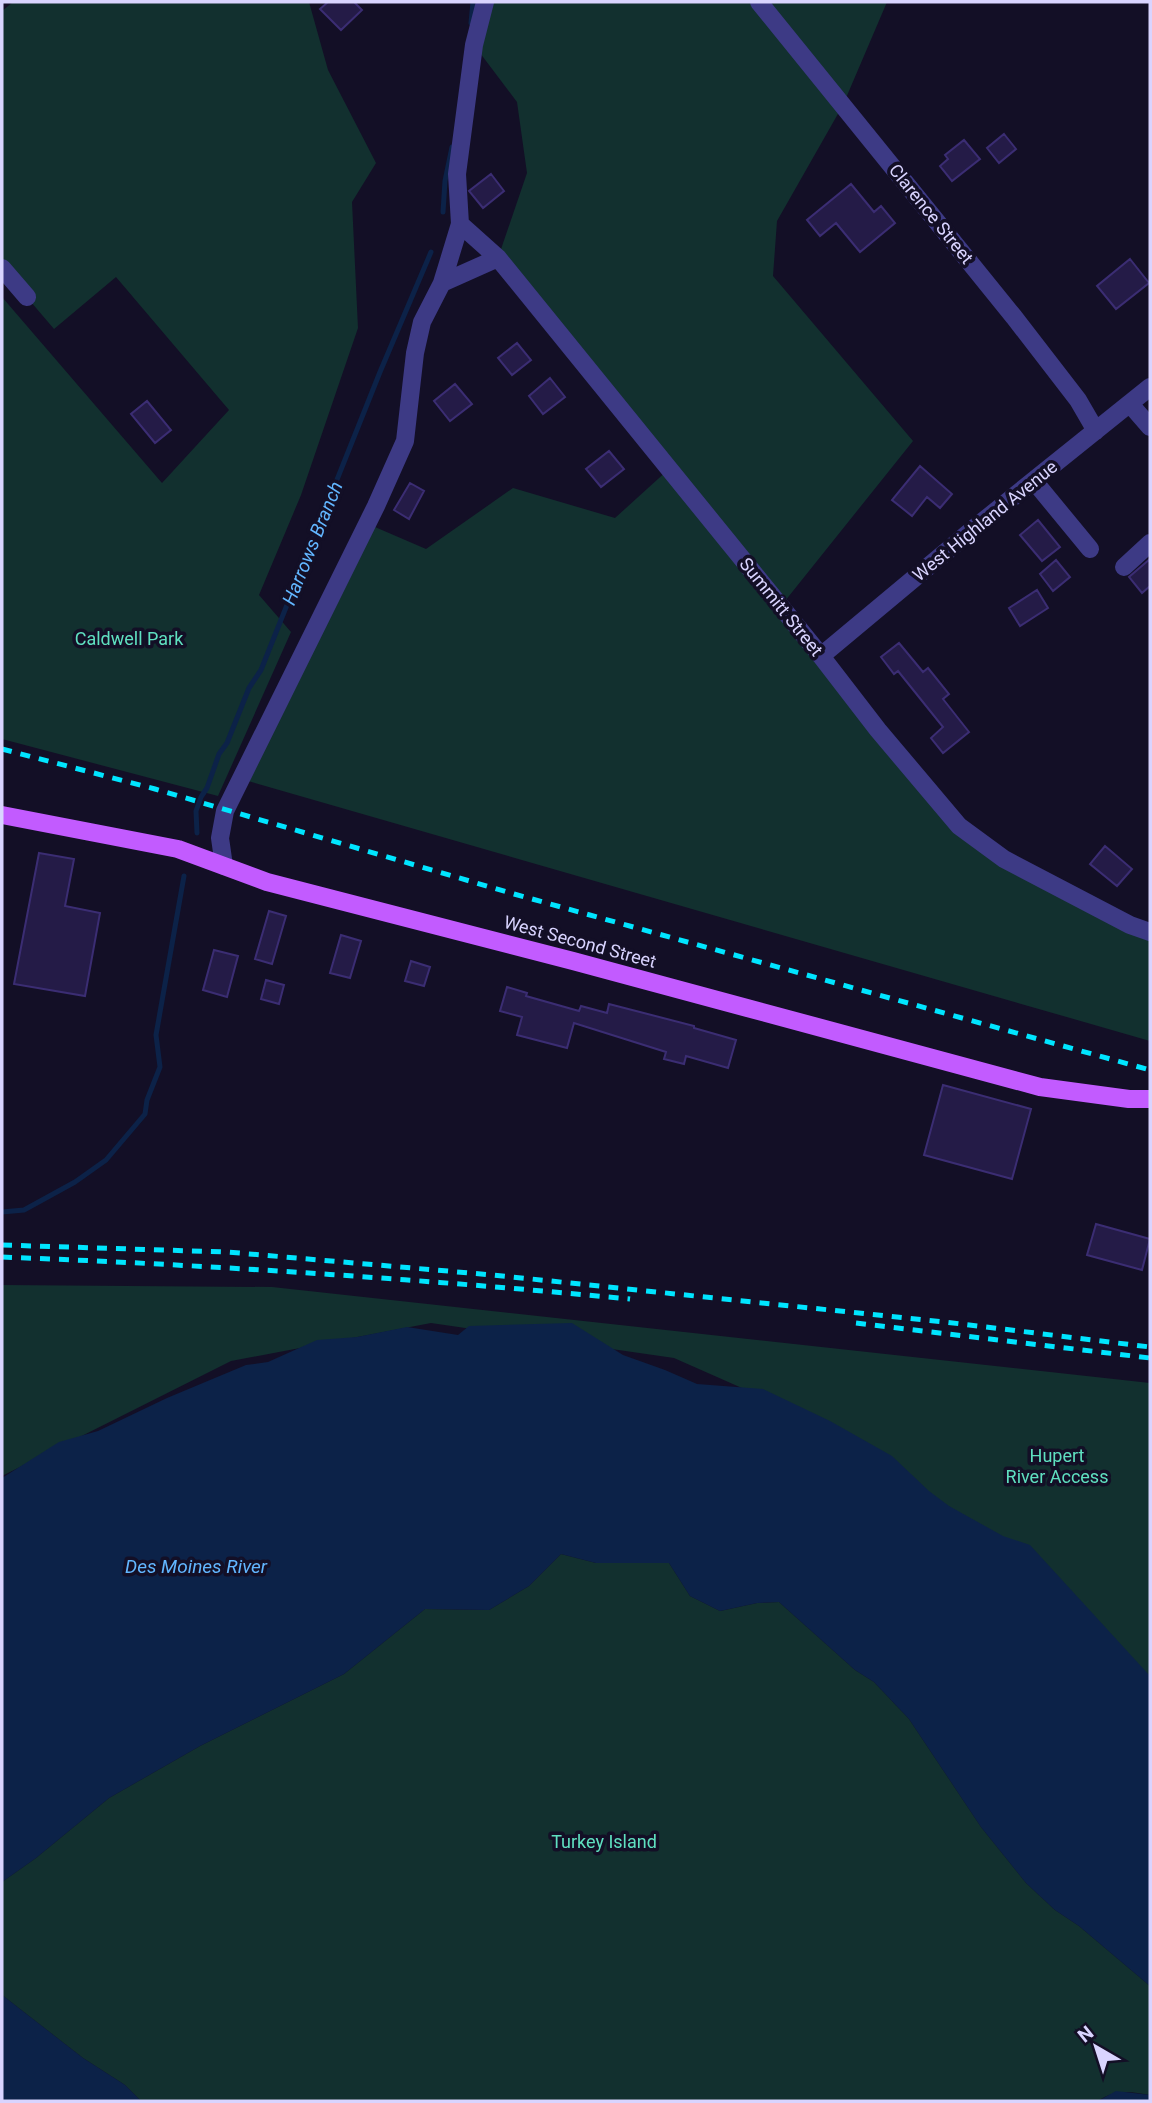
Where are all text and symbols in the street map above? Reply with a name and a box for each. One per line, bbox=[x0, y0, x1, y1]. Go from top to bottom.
street label: Clarence Street bbox=[885, 160, 978, 268]
street label: West Highland Avenue bbox=[908, 456, 1061, 585]
water label: Harrows Branch bbox=[277, 478, 348, 608]
street label: Summitt Street bbox=[735, 553, 827, 660]
park label: Caldwell Park bbox=[75, 628, 184, 649]
street label: West Second Street bbox=[502, 911, 659, 972]
park label: Hupert River Access bbox=[1006, 1445, 1108, 1487]
water label: Des Moines River bbox=[125, 1555, 268, 1578]
park label: Turkey Island bbox=[551, 1831, 657, 1852]
north arrow bbox=[1061, 2012, 1131, 2082]
text: N bbox=[1073, 2021, 1098, 2047]

